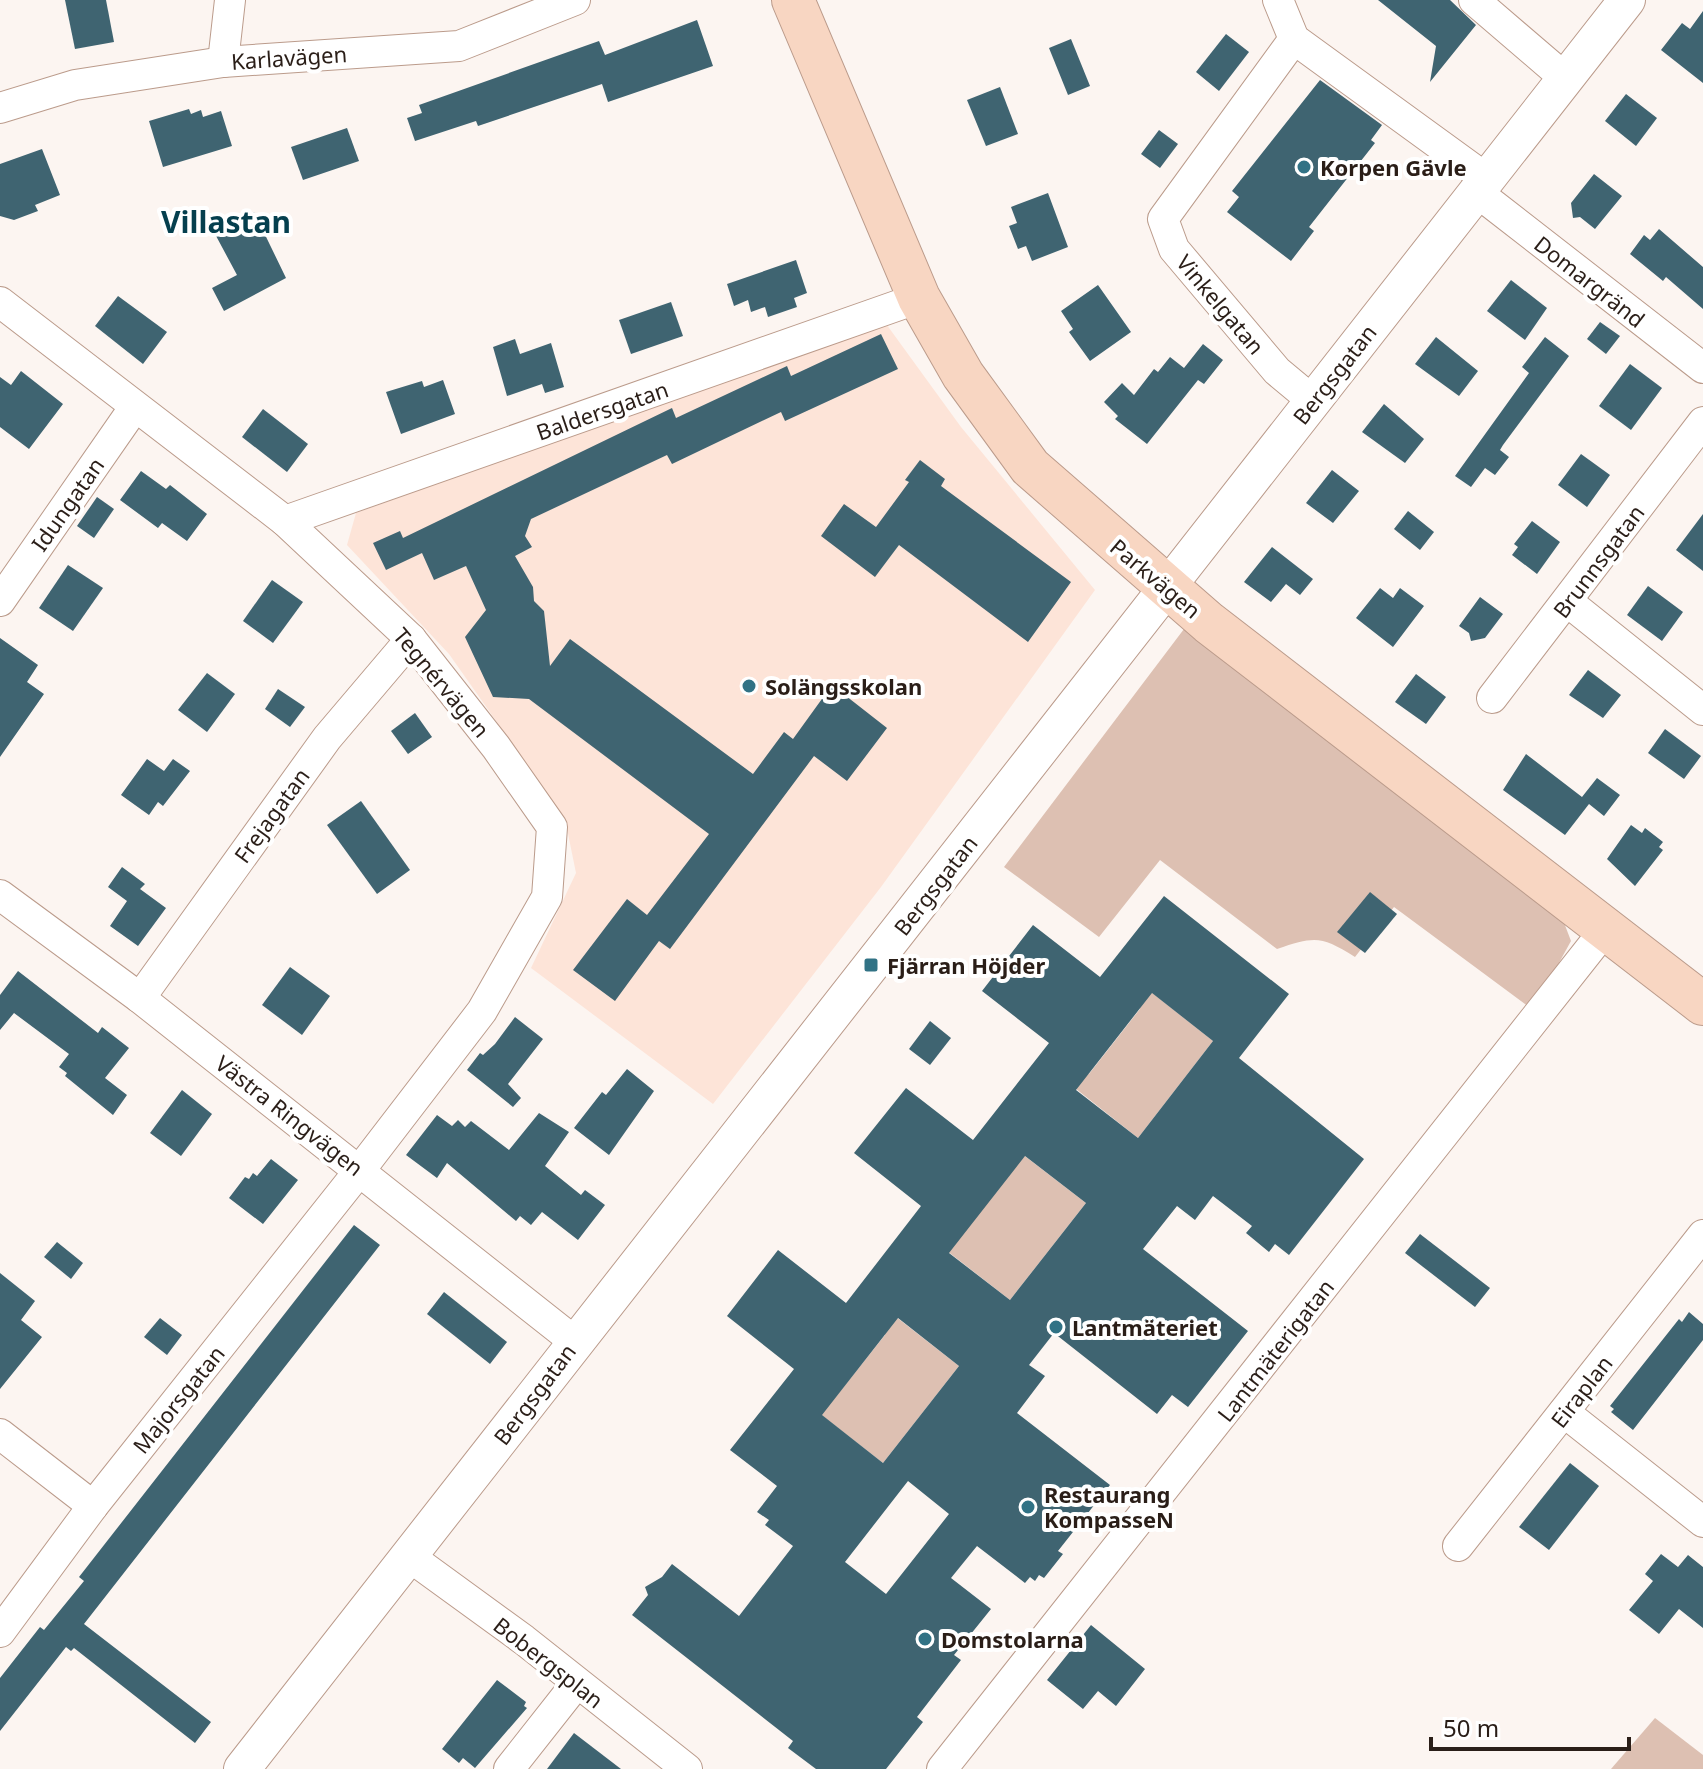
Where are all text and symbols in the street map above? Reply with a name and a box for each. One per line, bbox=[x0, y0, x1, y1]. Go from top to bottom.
street label: Karlavägen bbox=[230, 38, 348, 76]
place label: Korpen Gävle bbox=[1320, 152, 1467, 182]
marker: Korpen Gävle bbox=[1295, 158, 1313, 176]
district label: Villastan bbox=[161, 201, 291, 242]
street label: Domargränd bbox=[1528, 228, 1652, 334]
street label: Vinkelgatan bbox=[1170, 248, 1272, 360]
street label: Bergsgatan bbox=[1285, 318, 1383, 430]
street label: Baldersgatan bbox=[532, 373, 672, 447]
street label: Idungatan bbox=[24, 451, 110, 557]
street label: Brunnsgatan bbox=[1546, 498, 1650, 624]
street label: Parkvägen bbox=[1104, 531, 1208, 625]
street label: Tegnérvägen bbox=[387, 621, 497, 743]
place label: Solängsskolan bbox=[765, 671, 922, 701]
marker: Solängsskolan bbox=[740, 677, 758, 695]
street label: Frejagatan bbox=[226, 762, 316, 868]
street label: Bergsgatan bbox=[886, 829, 984, 941]
place label: Fjärran Höjder bbox=[887, 950, 1045, 980]
marker: Fjärran Höjder bbox=[862, 956, 880, 974]
street label: Västra Ringvägen bbox=[210, 1048, 370, 1182]
street label: Lantmäterigatan bbox=[1210, 1273, 1340, 1427]
place label: Lantmäteriet bbox=[1072, 1312, 1218, 1342]
marker: Lantmäteriet bbox=[1047, 1318, 1065, 1336]
street label: Bergsgatan bbox=[486, 1337, 582, 1451]
street label: Majorsgatan bbox=[125, 1339, 231, 1459]
street label: Eiraplan bbox=[1543, 1349, 1619, 1433]
place label: Restaurang KompasseN bbox=[1044, 1479, 1174, 1534]
marker: Restaurang KompasseN bbox=[1019, 1498, 1037, 1516]
street label: Bobergsplan bbox=[488, 1610, 610, 1714]
place label: Domstolarna bbox=[941, 1624, 1084, 1654]
marker: Domstolarna bbox=[916, 1630, 934, 1648]
scale bar bbox=[1431, 1701, 1629, 1751]
text: 50 m bbox=[1443, 1711, 1499, 1744]

